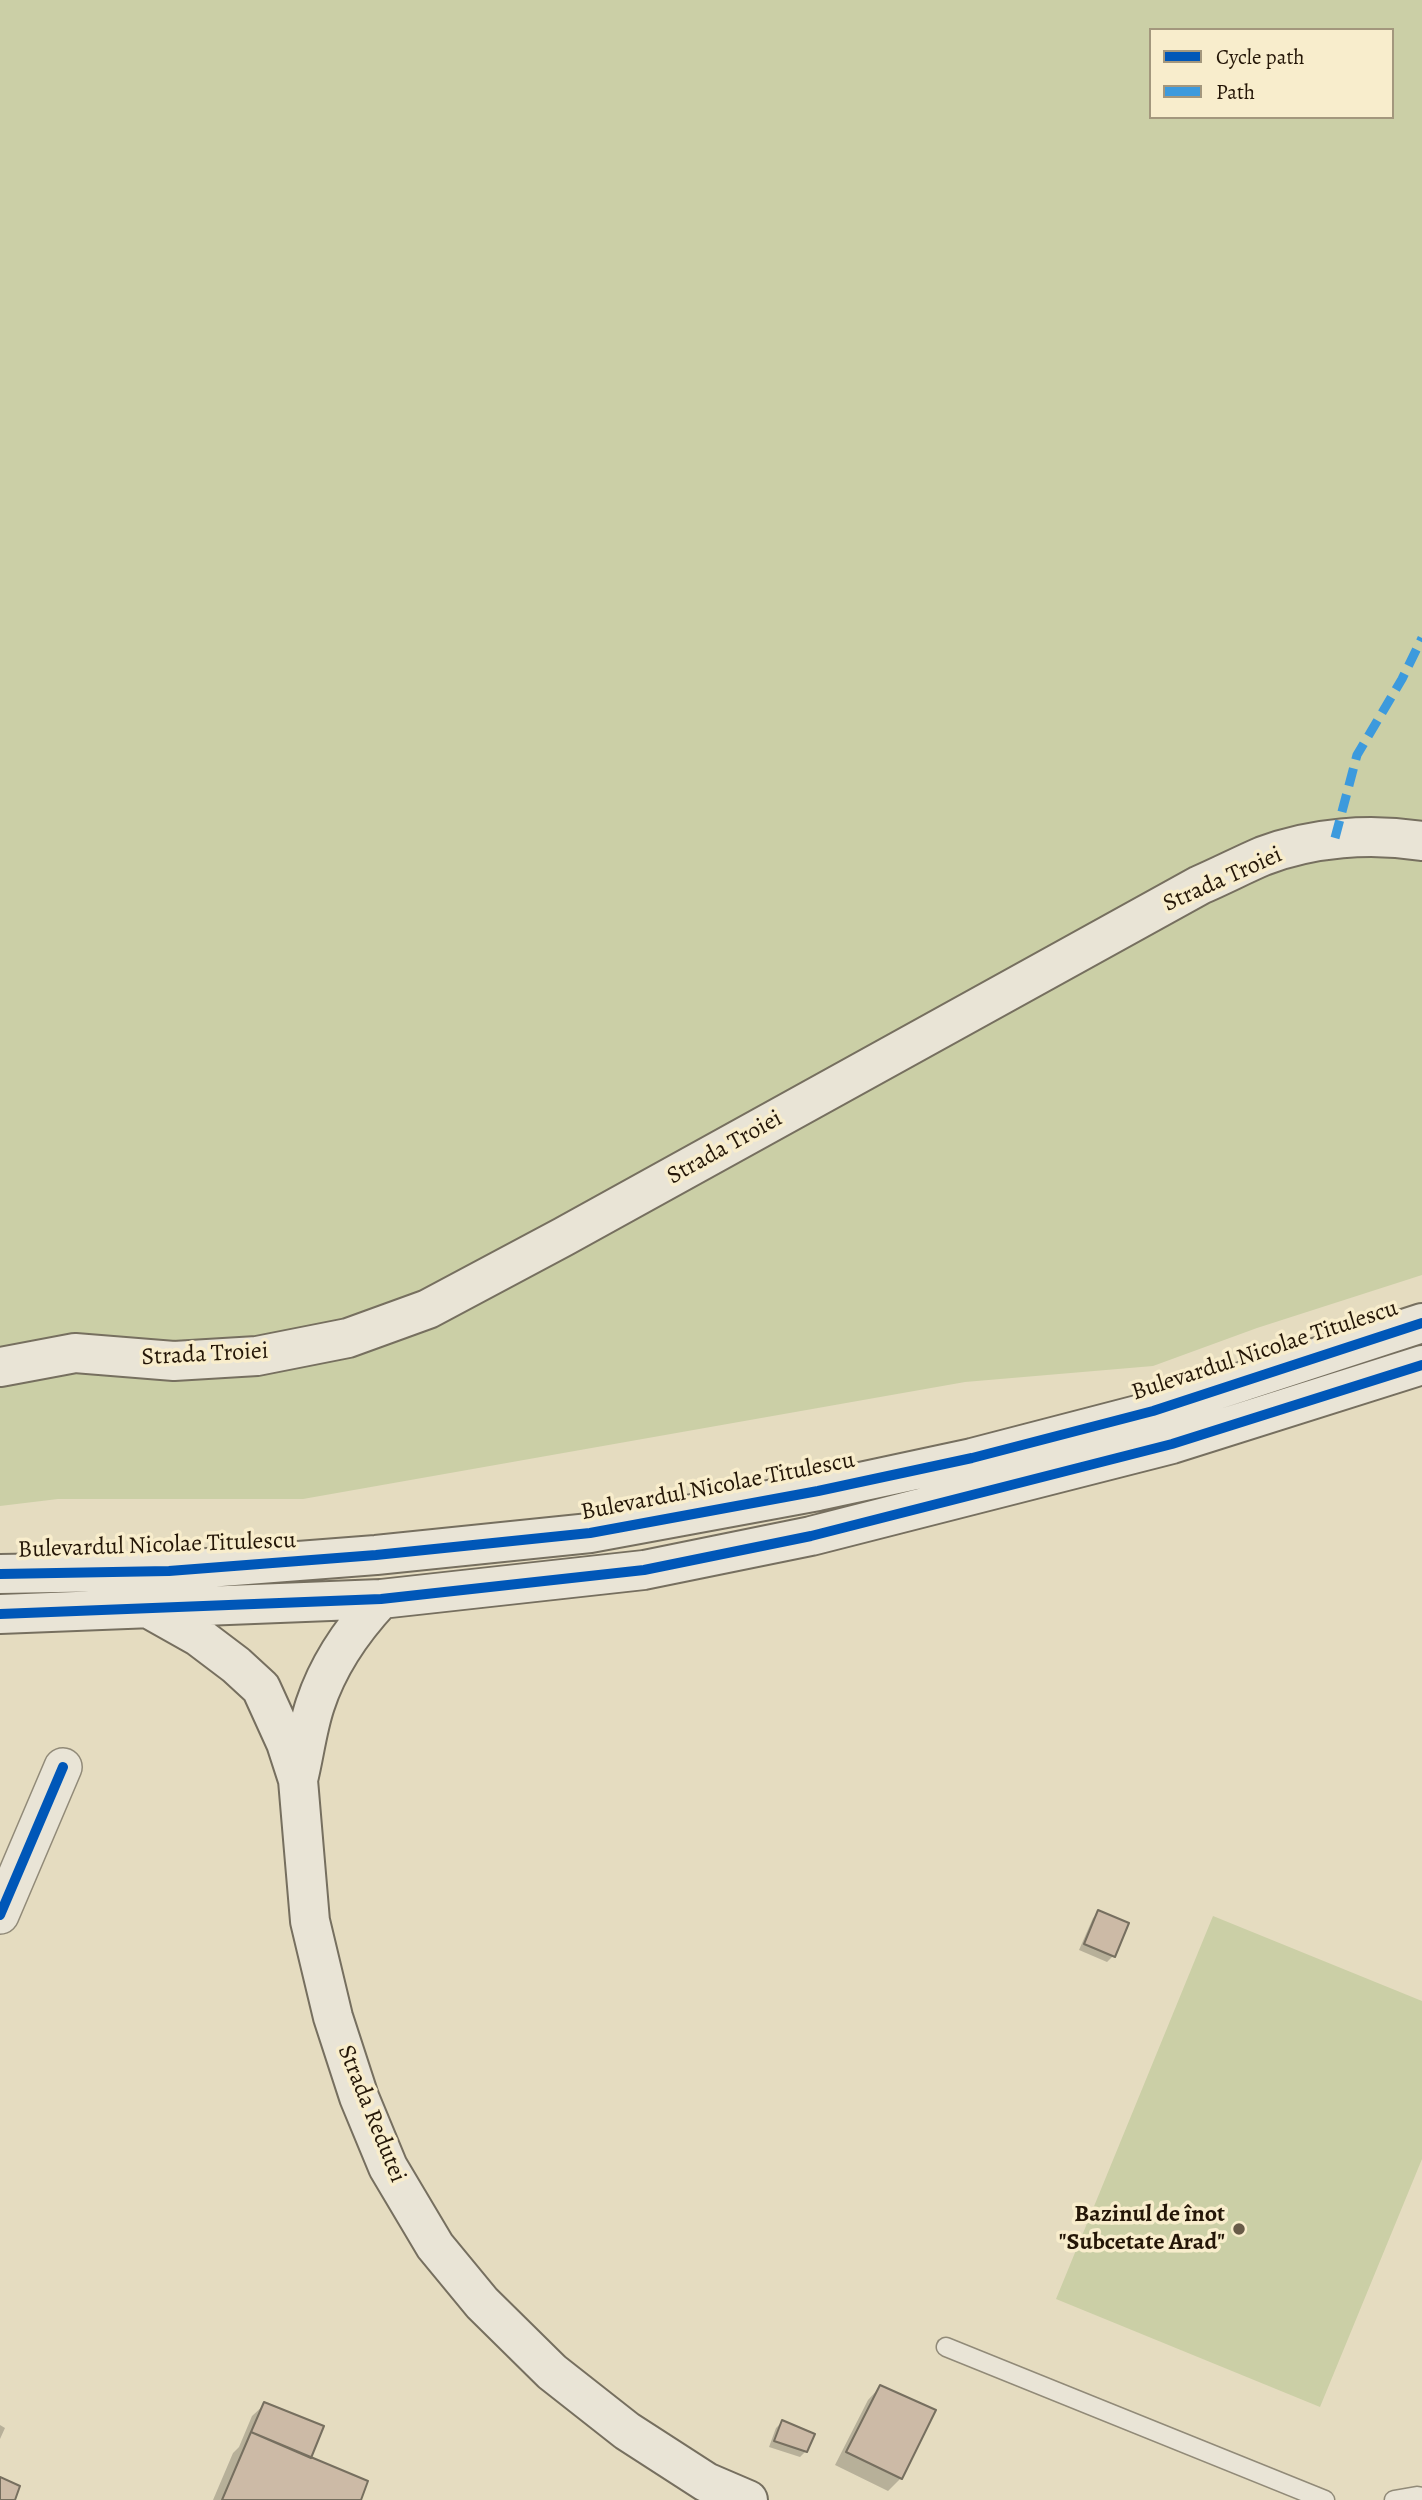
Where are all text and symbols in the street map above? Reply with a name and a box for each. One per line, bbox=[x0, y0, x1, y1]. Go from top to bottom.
legend bbox=[1149, 28, 1394, 119]
text: Cycle path bbox=[1216, 43, 1305, 71]
text: Path bbox=[1216, 78, 1255, 106]
street label: Strada Troiei bbox=[1159, 841, 1287, 919]
street label: Strada Troiei bbox=[662, 1105, 788, 1191]
street label: Bulevardul Nicolae Titulescu bbox=[1128, 1294, 1402, 1408]
street label: Strada Troiei bbox=[141, 1337, 269, 1373]
street label: Bulevardul Nicolae Titulescu bbox=[579, 1446, 857, 1528]
street label: Bulevardul Nicolae Titulescu bbox=[17, 1527, 297, 1565]
street label: Strada Redutei bbox=[330, 2041, 412, 2187]
place label: Bazinul de înot "Subcetate Arad" bbox=[1059, 2201, 1225, 2257]
marker: Bazinul de înot "Subcetate Arad" bbox=[1231, 2221, 1247, 2237]

